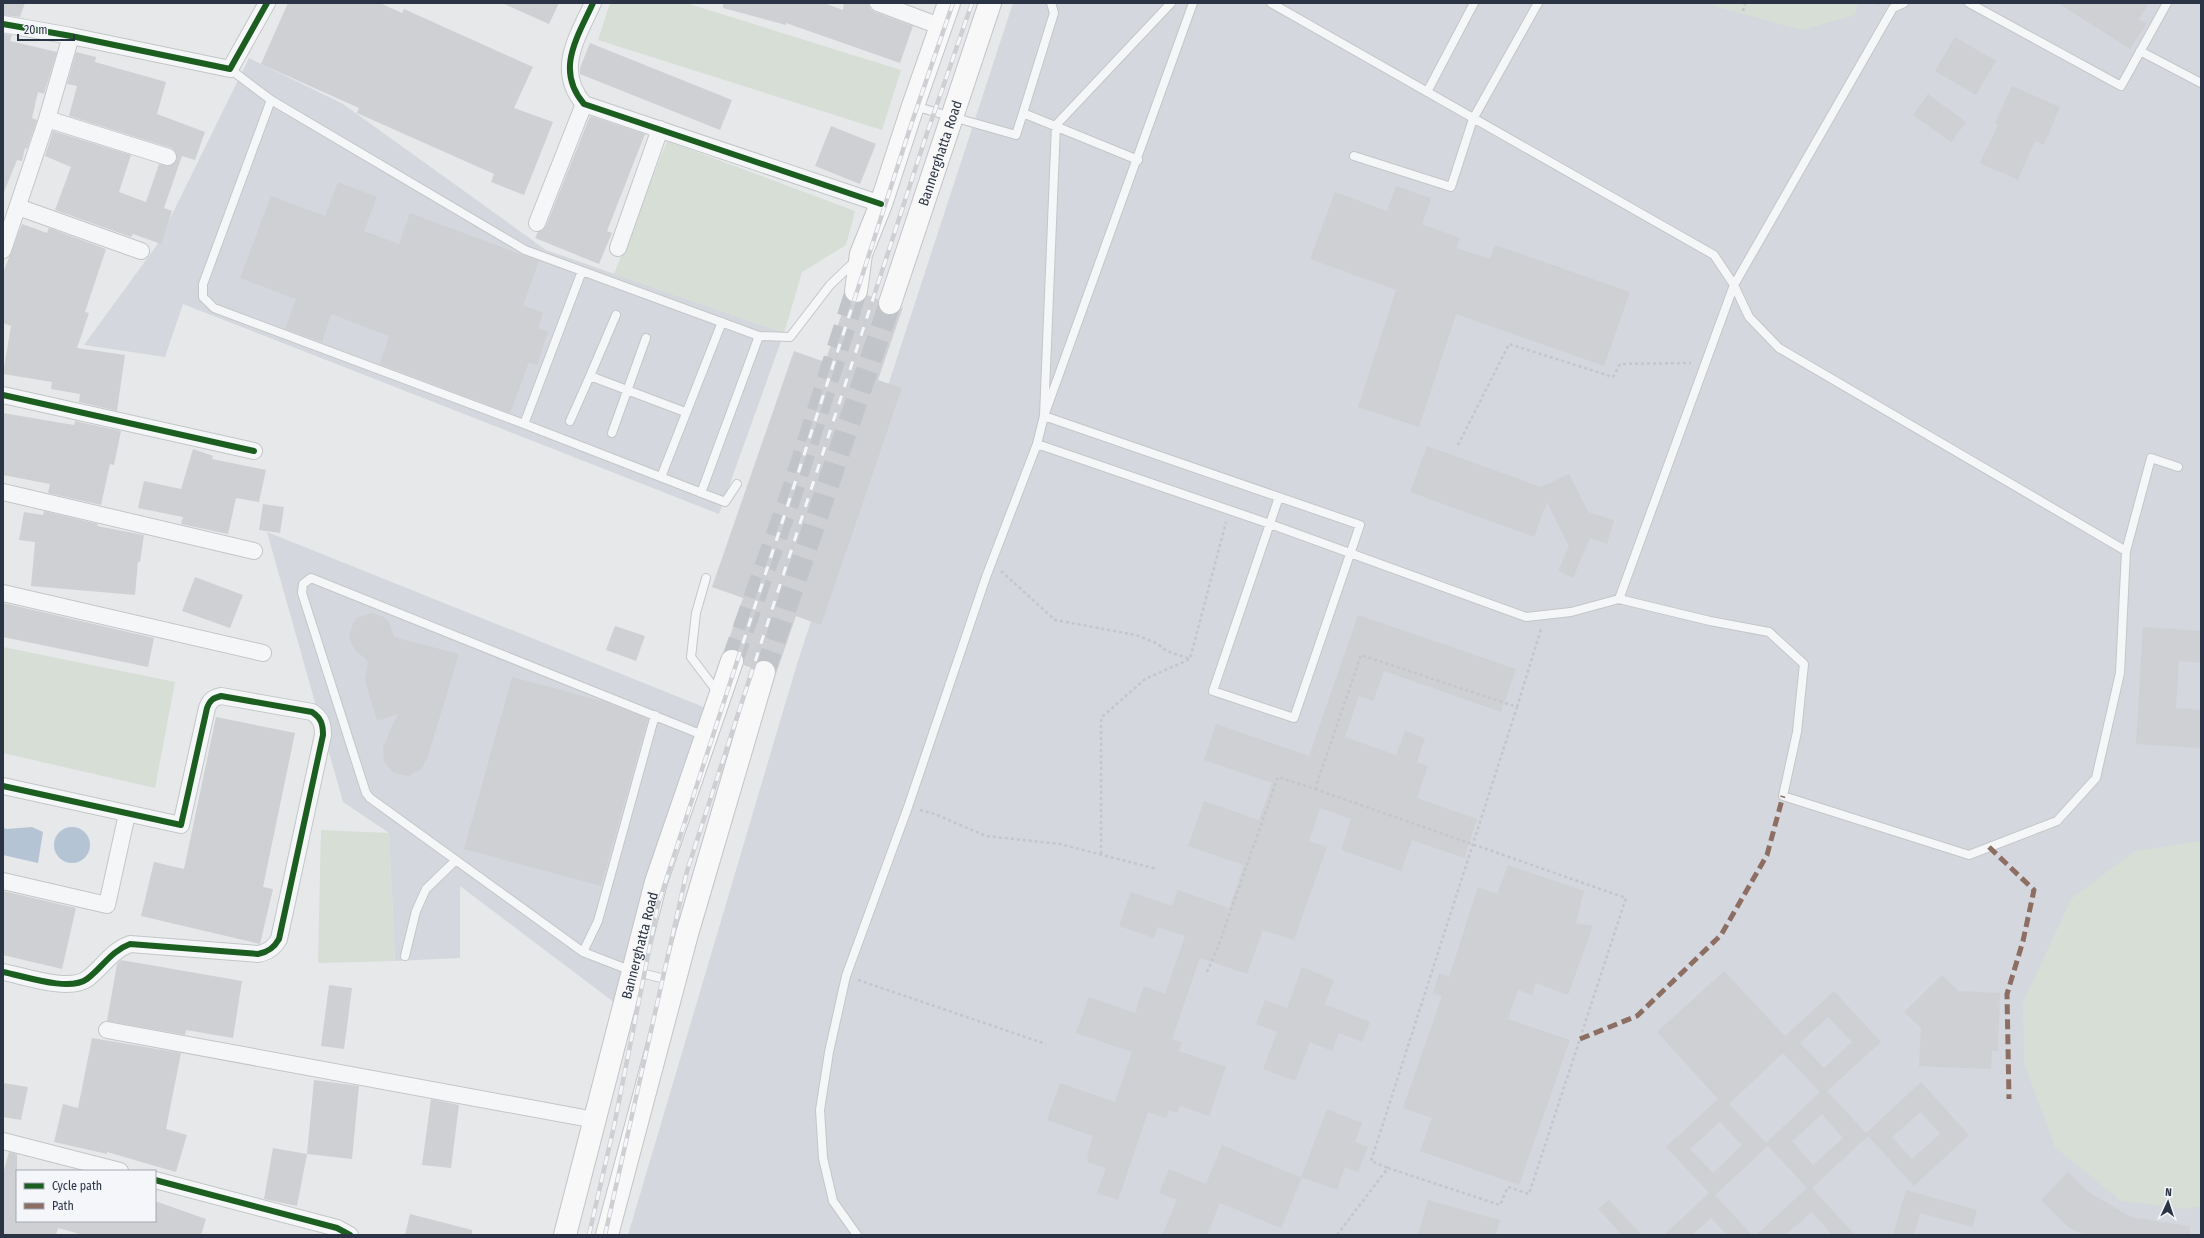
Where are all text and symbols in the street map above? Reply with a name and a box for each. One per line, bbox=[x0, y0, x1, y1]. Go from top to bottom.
scale bar bbox=[18, 16, 74, 42]
text: 20 m bbox=[24, 23, 48, 37]
street label: Bannerghatta Road bbox=[915, 98, 966, 208]
street label: Bannerghatta Road bbox=[618, 890, 662, 1001]
legend bbox=[16, 1170, 156, 1222]
text: Cycle path bbox=[52, 1179, 102, 1193]
north arrow bbox=[2148, 1182, 2188, 1222]
text: N bbox=[2165, 1186, 2172, 1199]
text: Path bbox=[52, 1199, 74, 1213]

